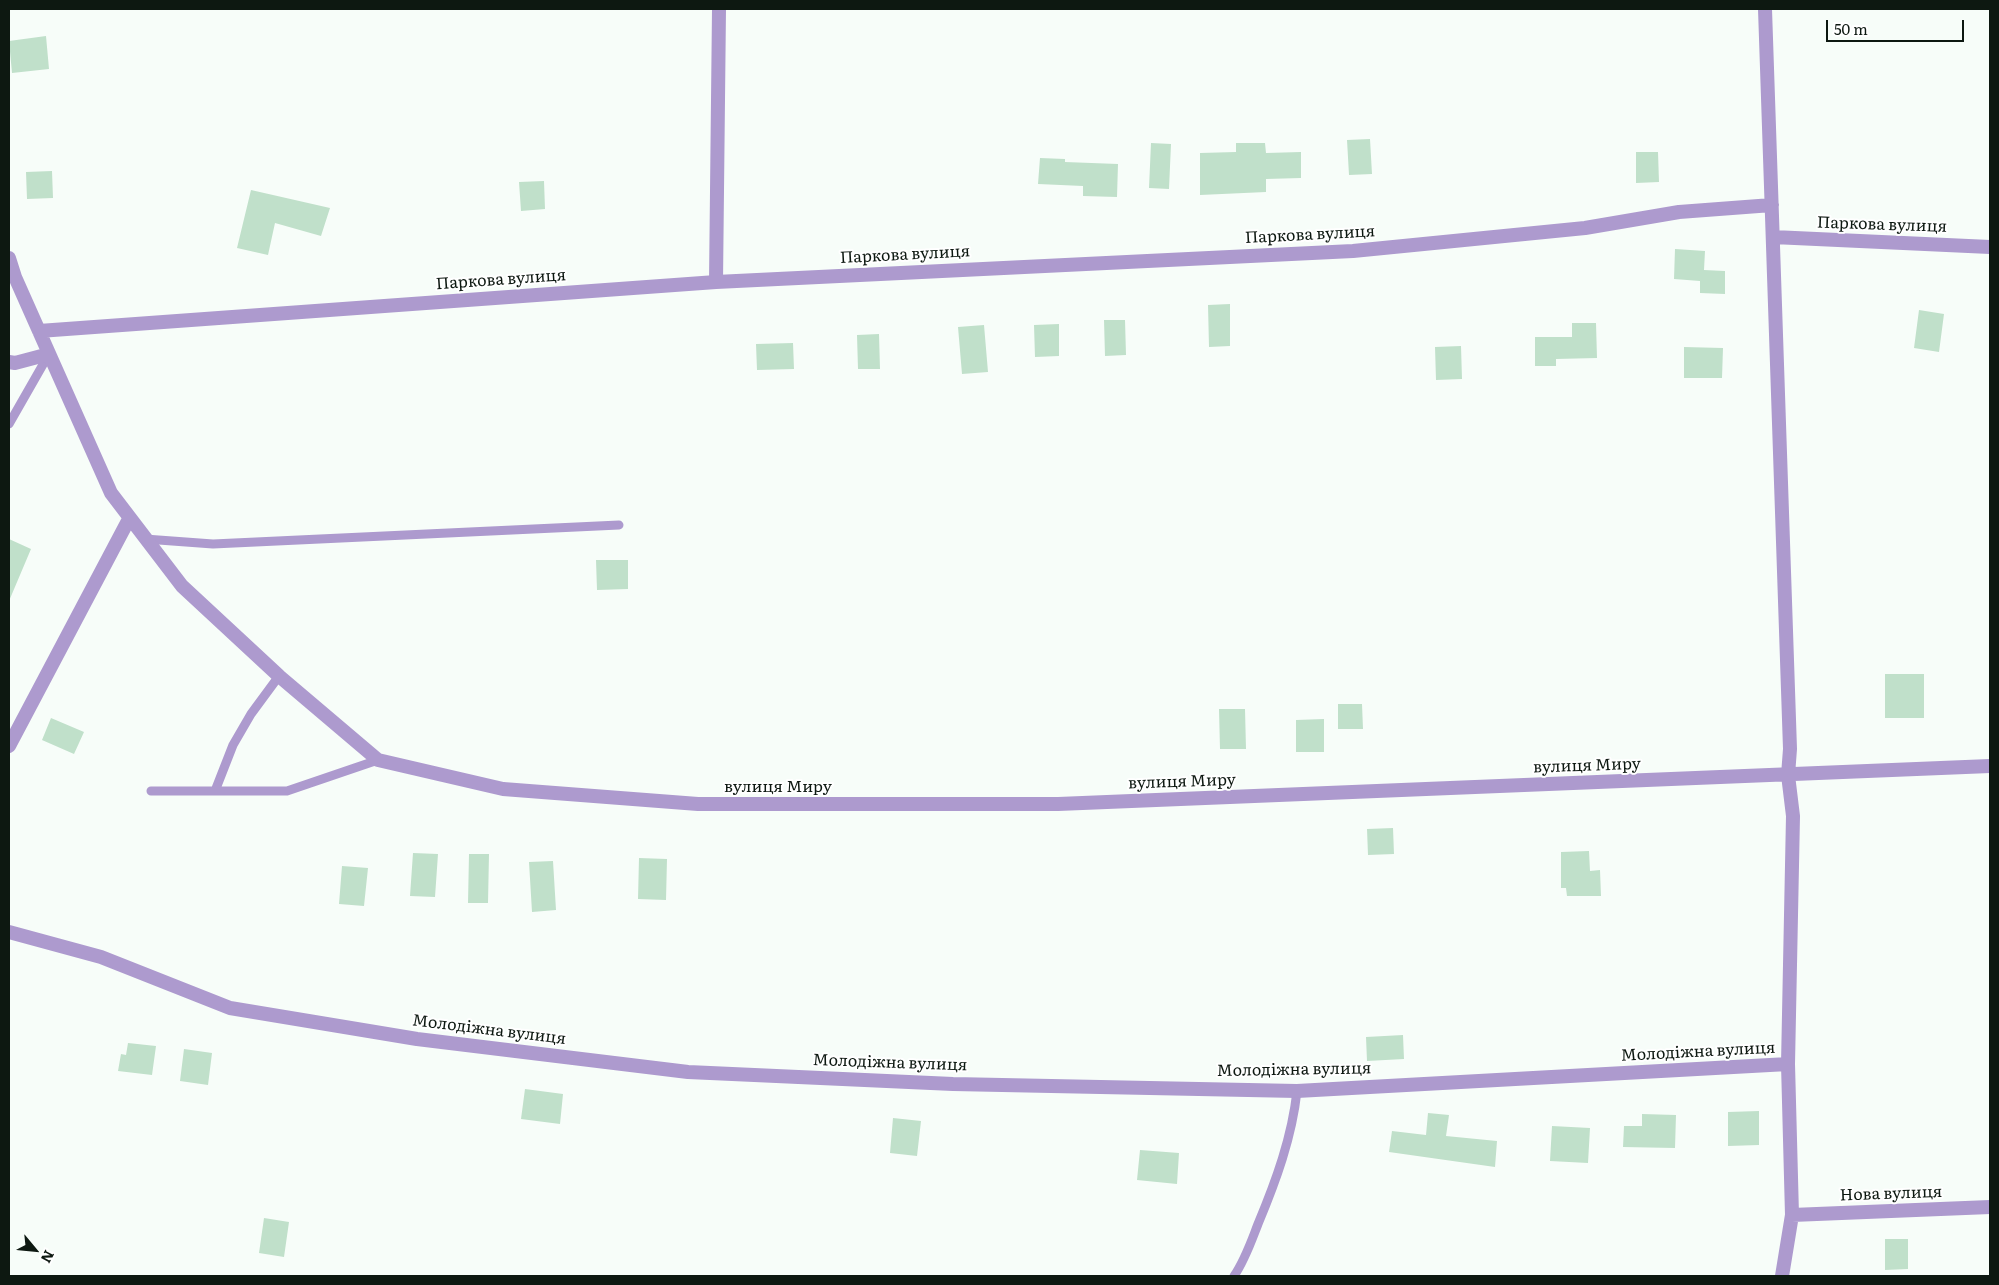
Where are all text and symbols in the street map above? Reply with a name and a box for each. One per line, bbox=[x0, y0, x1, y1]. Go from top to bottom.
scale bar bbox=[1829, 10, 1966, 42]
text: 50 m bbox=[1834, 17, 1868, 40]
street label: Паркова вулиця bbox=[1817, 213, 1947, 237]
street label: Паркова вулиця bbox=[1244, 222, 1376, 248]
street label: Паркова вулиця bbox=[839, 242, 971, 268]
street label: Паркова вулиця bbox=[435, 266, 567, 294]
street label: вулиця Миру bbox=[1533, 755, 1641, 777]
street label: вулиця Миру bbox=[1128, 771, 1236, 793]
street label: вулиця Миру bbox=[724, 777, 832, 797]
street label: Молодіжна вулиця bbox=[411, 1011, 567, 1049]
street label: Молодіжна вулиця bbox=[1620, 1038, 1776, 1066]
street label: Молодіжна вулиця bbox=[812, 1051, 968, 1075]
street label: Молодіжна вулиця bbox=[1217, 1059, 1371, 1081]
street label: Нова вулиця bbox=[1839, 1183, 1943, 1205]
north arrow bbox=[10, 1225, 60, 1275]
text: N bbox=[37, 1247, 60, 1267]

